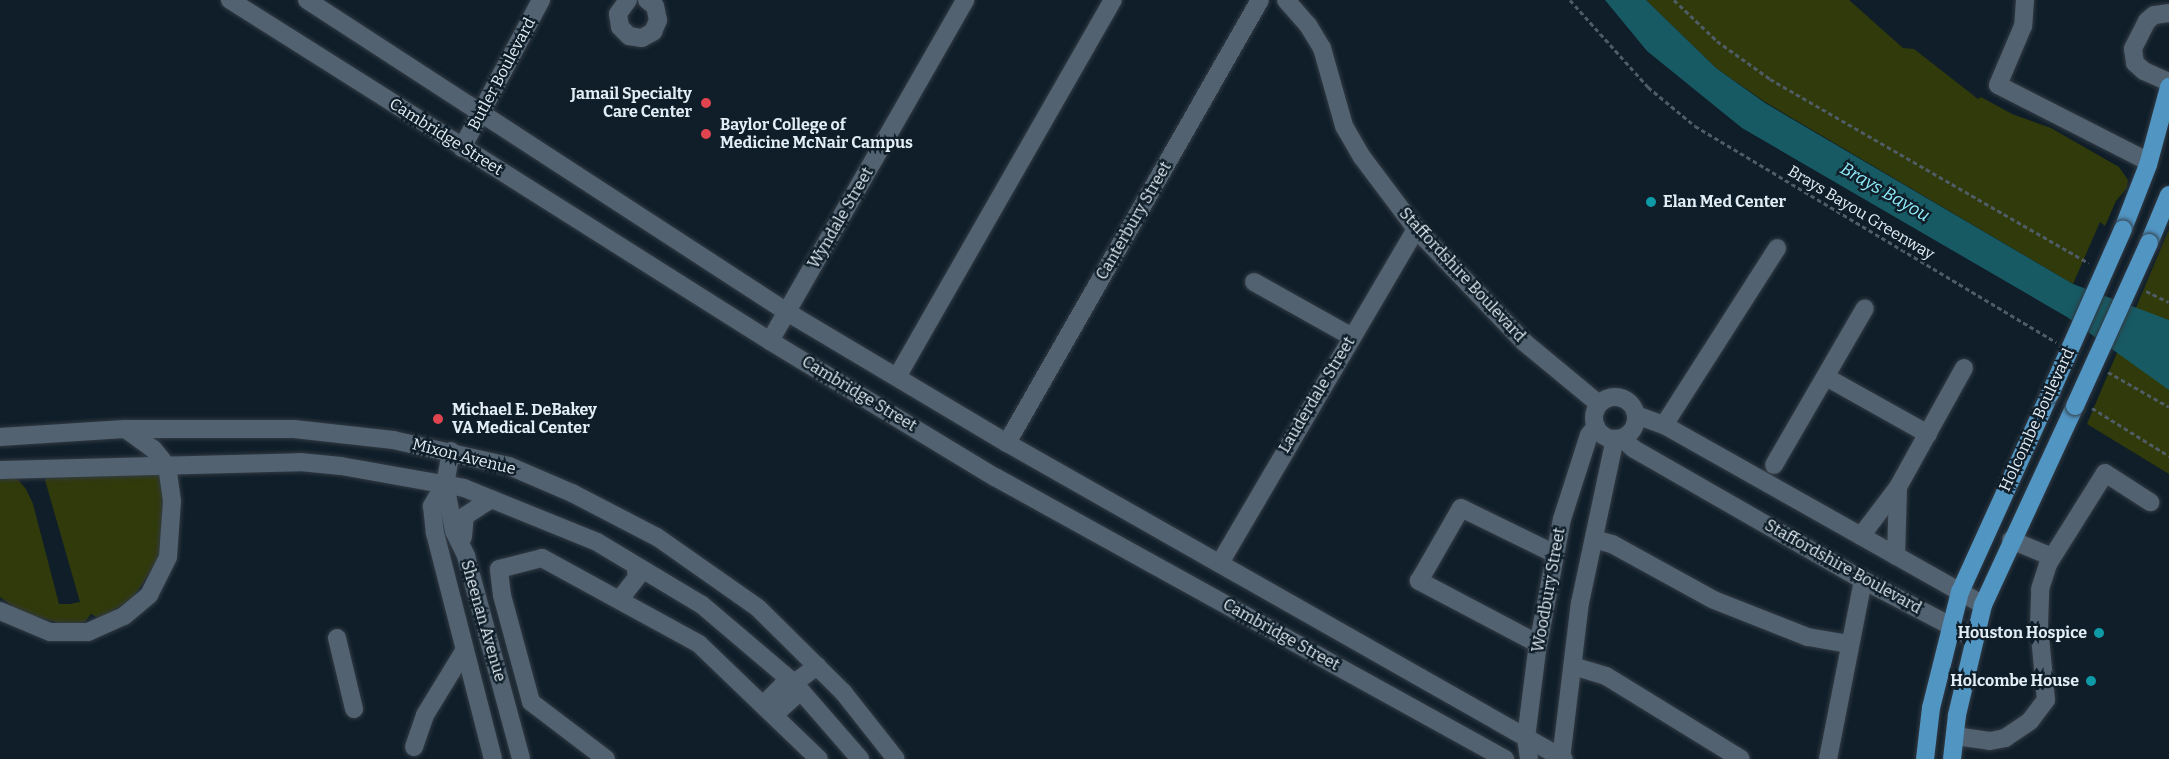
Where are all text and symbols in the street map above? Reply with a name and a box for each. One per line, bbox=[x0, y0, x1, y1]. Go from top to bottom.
street label: Butler Boulevard bbox=[464, 14, 540, 134]
place label: Jamail Specialty Care Center bbox=[571, 84, 692, 122]
street label: Cambridge Street bbox=[386, 94, 506, 180]
marker: Jamail Specialty Care Center bbox=[697, 94, 715, 112]
place label: Baylor College of Medicine McNair Campus bbox=[720, 115, 913, 153]
marker: Baylor College of Medicine McNair Campus bbox=[697, 125, 715, 143]
street label: Canterbury Street bbox=[1092, 158, 1176, 284]
water label: Brays Bayou bbox=[1836, 158, 1934, 226]
street label: Brays Bayou Greenway bbox=[1784, 162, 1938, 264]
street label: Wyndale Street bbox=[804, 164, 878, 272]
place label: Elan Med Center bbox=[1663, 192, 1786, 212]
marker: Elan Med Center bbox=[1644, 195, 1658, 209]
street label: Staffordshire Boulevard bbox=[1395, 204, 1529, 346]
street label: Lauderdale Street bbox=[1275, 333, 1359, 457]
street label: Holcombe Boulevard bbox=[1995, 346, 2079, 494]
street label: Cambridge Street bbox=[798, 352, 920, 436]
place label: Michael E. DeBakey VA Medical Center bbox=[452, 400, 597, 438]
marker: Michael E. DeBakey VA Medical Center bbox=[429, 410, 447, 428]
street label: Mixon Avenue bbox=[410, 435, 518, 479]
street label: Staffordshire Boulevard bbox=[1761, 516, 1925, 618]
street label: Woodbury Street bbox=[1529, 526, 1569, 654]
street label: Sheenan Avenue bbox=[456, 558, 510, 684]
street label: Cambridge Street bbox=[1219, 595, 1343, 675]
place label: Houston Hospice bbox=[1958, 623, 2087, 643]
marker: Houston Hospice bbox=[2092, 626, 2106, 640]
place label: Holcombe House bbox=[1950, 671, 2079, 691]
marker: Holcombe House bbox=[2084, 674, 2098, 688]

